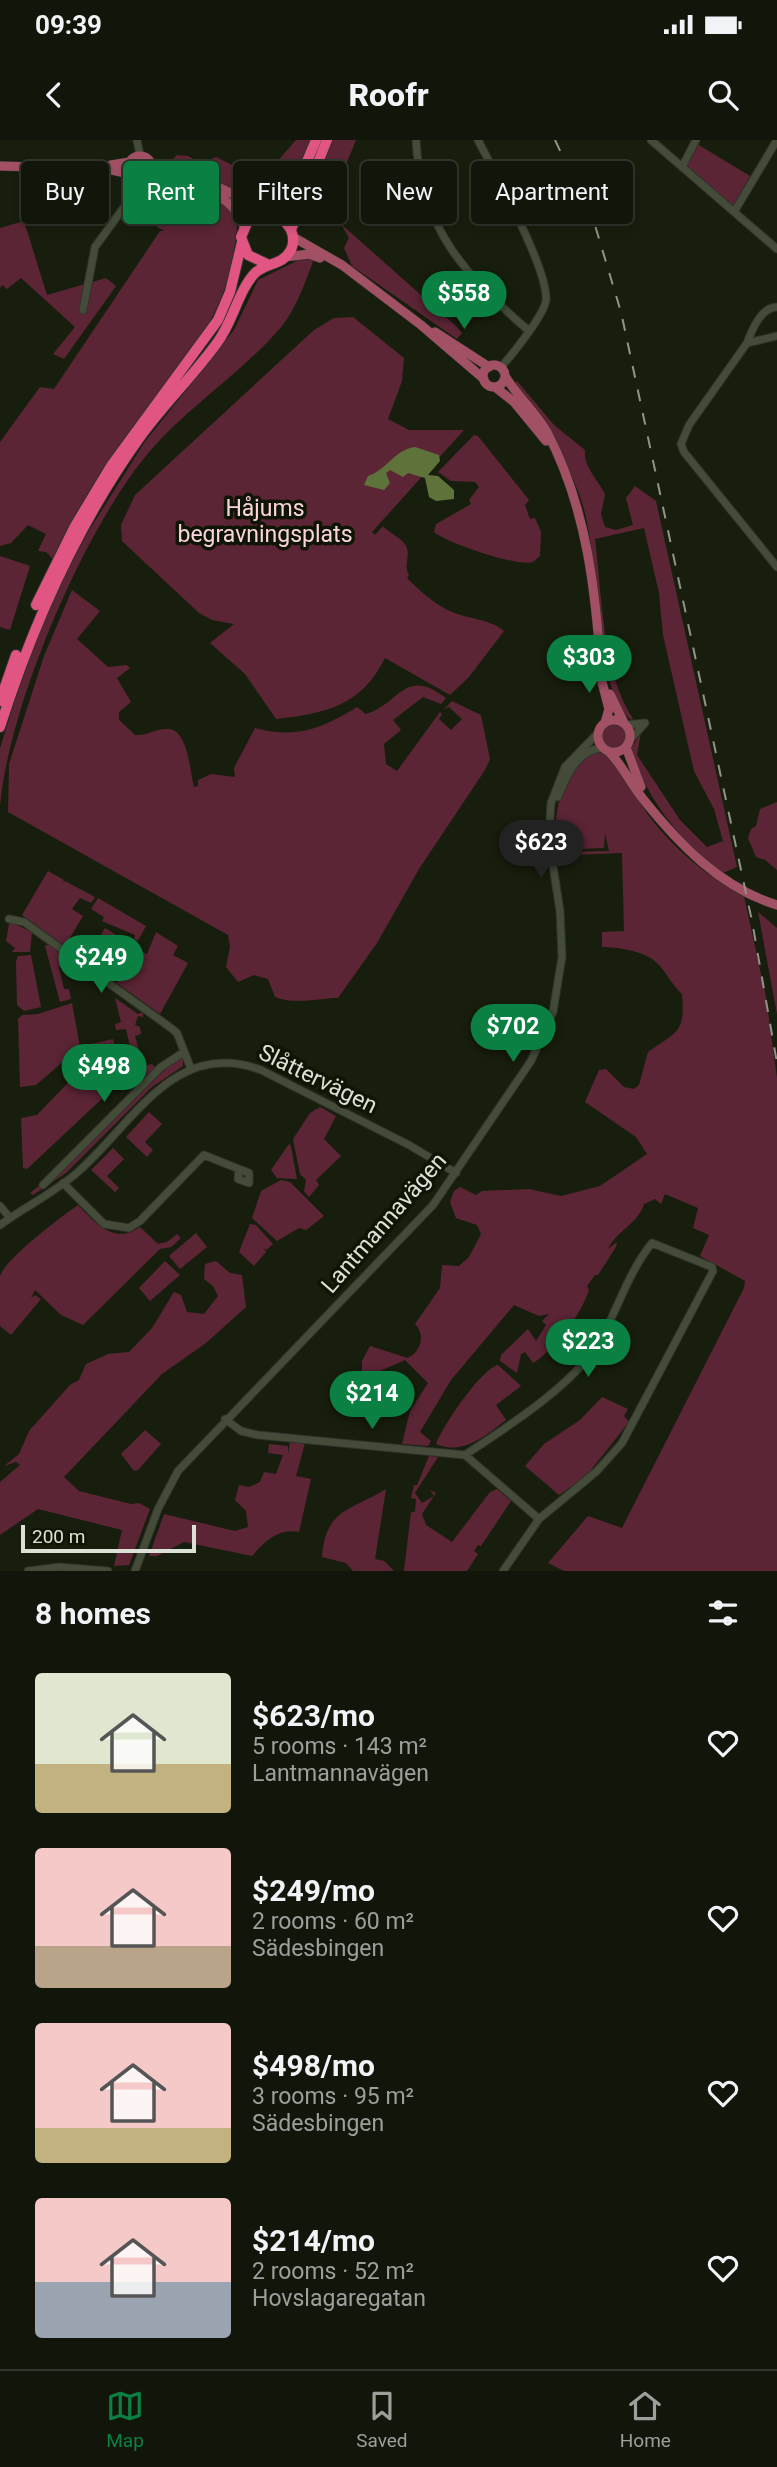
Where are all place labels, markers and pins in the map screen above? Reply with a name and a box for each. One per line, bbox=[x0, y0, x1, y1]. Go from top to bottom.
pin: $558 bbox=[423, 272, 505, 331]
pin: $303 bbox=[548, 636, 630, 695]
pin: $623 bbox=[500, 820, 582, 880]
pin: $249 bbox=[60, 936, 142, 995]
pin: $702 bbox=[472, 1004, 554, 1064]
pin: $498 bbox=[63, 1044, 145, 1104]
pin: $223 bbox=[547, 1320, 629, 1379]
pin: $214 bbox=[331, 1372, 413, 1431]

